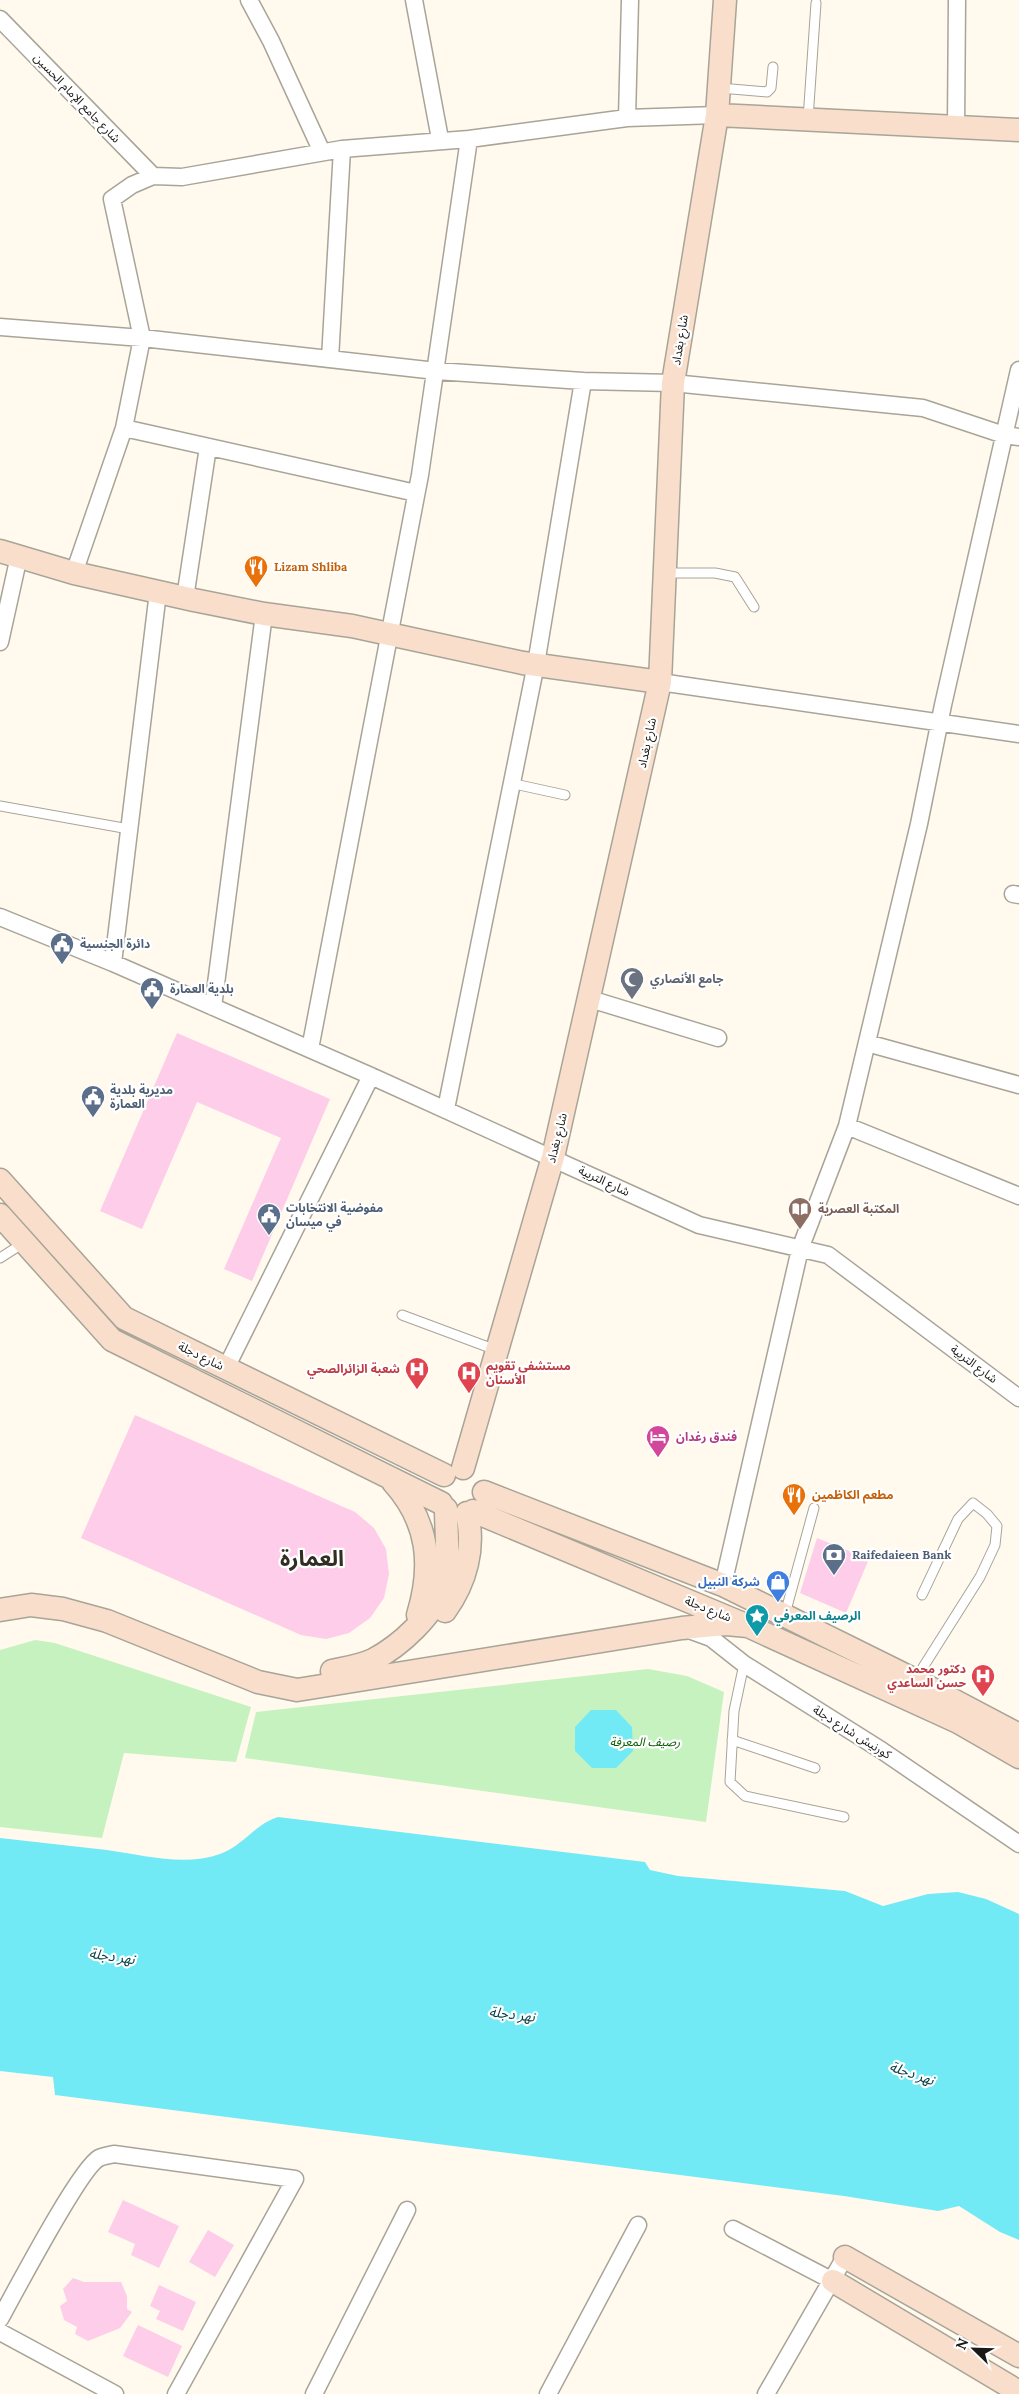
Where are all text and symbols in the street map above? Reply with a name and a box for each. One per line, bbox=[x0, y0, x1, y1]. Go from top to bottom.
street label: شارع جامع الإمام الحسين bbox=[29, 50, 124, 147]
street label: شارع بغداد bbox=[668, 314, 693, 367]
restaurant icon: Lizam Shliba bbox=[243, 554, 269, 588]
place label: Lizam Shliba bbox=[274, 559, 348, 574]
street label: شارع بغداد bbox=[634, 716, 661, 770]
public building icon: دائرة الجنسية bbox=[49, 931, 75, 965]
place label: دائرة الجنسية bbox=[80, 936, 150, 951]
mosque icon: جامع الأنصاري bbox=[619, 966, 645, 1000]
place label: جامع الأنصاري bbox=[650, 971, 724, 989]
public building icon: بلدية العمارة bbox=[139, 976, 165, 1010]
place label: بلدية العمارة bbox=[170, 981, 234, 996]
place label: مديرية بلدية العمارة bbox=[110, 1082, 173, 1111]
public building icon: مديرية بلدية العمارة bbox=[80, 1084, 106, 1118]
street label: شارع بغداد bbox=[543, 1111, 572, 1165]
street label: شارع التربية bbox=[575, 1162, 632, 1201]
library icon: المكتبة العصرية bbox=[787, 1196, 813, 1230]
place label: مفوضية الانتخابات في ميسان bbox=[286, 1200, 383, 1232]
place label: المكتبة العصرية bbox=[818, 1201, 899, 1216]
public building icon: مفوضية الانتخابات في ميسان bbox=[256, 1202, 282, 1236]
street label: شارع دجلة bbox=[175, 1338, 226, 1375]
street label: شارع التربية bbox=[947, 1341, 1001, 1388]
hospital icon: شعبة الزائرالصحي bbox=[404, 1356, 430, 1390]
place label: مستشفى تقويم الأسنان bbox=[486, 1358, 571, 1387]
hospital icon: مستشفى تقويم الأسنان bbox=[456, 1360, 482, 1394]
place label: شعبة الزائرالصحي bbox=[307, 1361, 400, 1379]
hotel icon: فندق رغدان bbox=[645, 1424, 671, 1458]
place label: فندق رغدان bbox=[676, 1429, 737, 1444]
restaurant icon: مطعم الكاظمين bbox=[781, 1482, 807, 1516]
place label: مطعم الكاظمين bbox=[812, 1487, 894, 1504]
bank icon: Raifedaieen Bank bbox=[821, 1542, 847, 1576]
district label: العمارة bbox=[280, 1544, 344, 1572]
place label: Raifedaieen Bank bbox=[852, 1547, 951, 1562]
shop icon: شركة النبيل bbox=[765, 1569, 791, 1603]
place label: شركة النبيل bbox=[698, 1574, 760, 1589]
street label: شارع دجلة bbox=[682, 1592, 734, 1626]
place icon: الرصيف المعرفي bbox=[744, 1603, 770, 1637]
place label: الرصيف المعرفي bbox=[774, 1608, 861, 1626]
place label: دكتور محمد حسن الساعدي bbox=[887, 1661, 966, 1693]
hospital icon: دكتور محمد حسن الساعدي bbox=[970, 1663, 996, 1697]
street label: كورنيش شارع دجلة bbox=[809, 1701, 895, 1764]
park label: رصيف المعرفة bbox=[610, 1734, 681, 1749]
water label: نهر دجلة bbox=[88, 1944, 137, 1968]
water label: نهر دجلة bbox=[488, 2002, 537, 2026]
water label: نهر دجلة bbox=[887, 2057, 938, 2089]
north arrow bbox=[949, 2324, 999, 2374]
text: N bbox=[952, 2335, 973, 2352]

